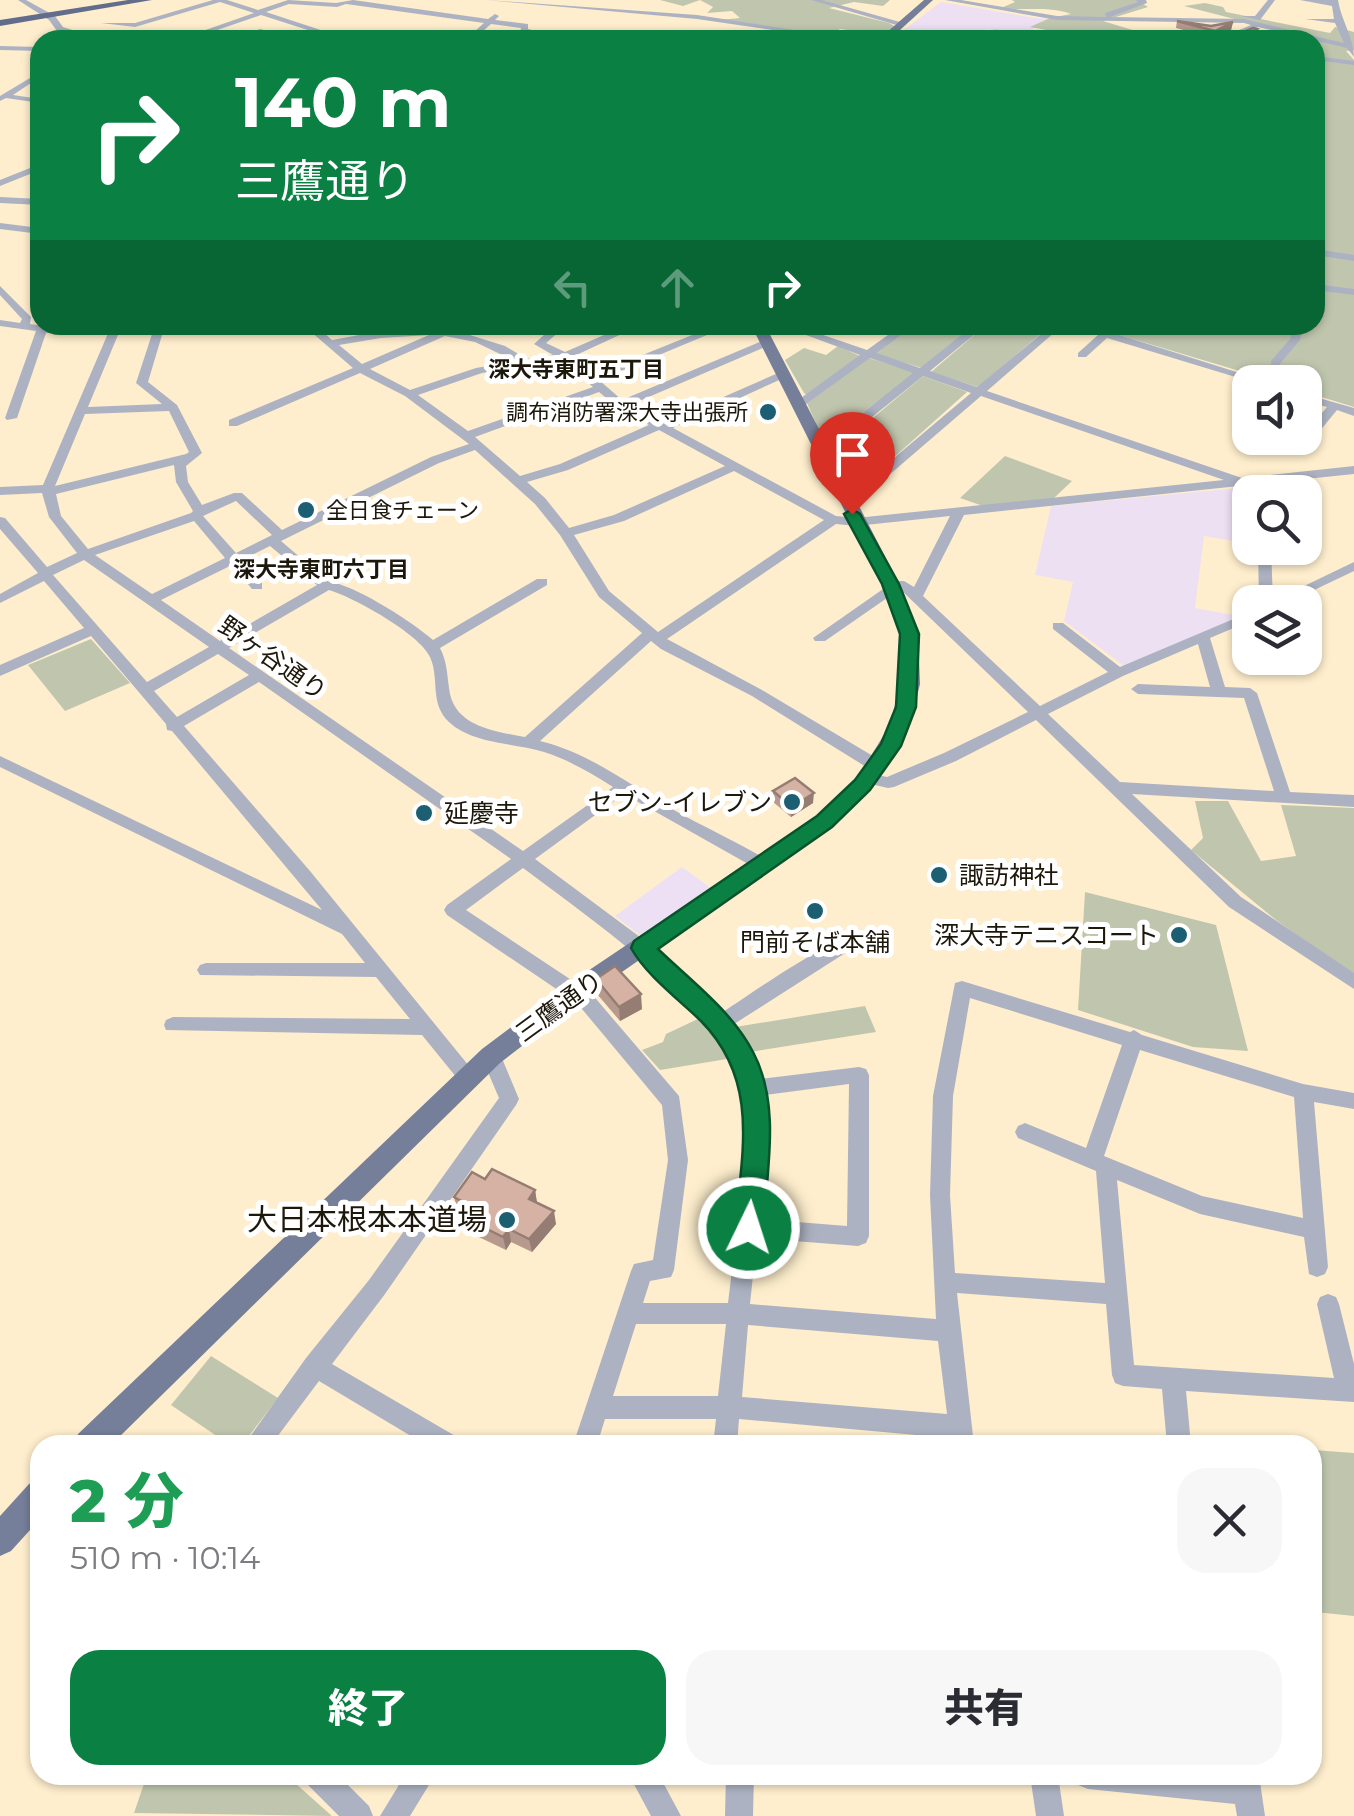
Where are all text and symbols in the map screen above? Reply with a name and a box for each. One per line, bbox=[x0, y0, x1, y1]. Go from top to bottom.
text: 140 m bbox=[235, 59, 451, 145]
icon: right bbox=[70, 70, 200, 200]
text: 三鷹通り bbox=[235, 153, 415, 208]
icon: left bbox=[545, 260, 600, 315]
icon: ahead bbox=[650, 260, 705, 315]
icon: right bbox=[755, 260, 810, 315]
district label: 深大寺東町五丁目 bbox=[488, 356, 664, 383]
map controls bbox=[1232, 365, 1322, 675]
button: sound bbox=[1232, 365, 1322, 455]
place label: 調布消防署深大寺出張所 bbox=[506, 399, 748, 426]
marker: 調布消防署深大寺出張所 bbox=[757, 401, 779, 423]
pin bbox=[810, 412, 895, 515]
icon: arrive bbox=[825, 427, 880, 482]
button: search bbox=[1232, 475, 1322, 565]
place label: 全日食チェーン bbox=[326, 497, 479, 524]
marker: 全日食チェーン bbox=[295, 499, 317, 521]
district label: 深大寺東町六丁目 bbox=[233, 556, 409, 583]
button: layers bbox=[1232, 585, 1322, 675]
street label: 野ヶ谷通り bbox=[213, 610, 333, 706]
place label: セブン-イレブン bbox=[587, 787, 772, 817]
marker: セブン-イレブン bbox=[781, 791, 803, 813]
place label: 延慶寺 bbox=[444, 798, 519, 828]
marker: 延慶寺 bbox=[413, 802, 435, 824]
place label: 諏訪神社 bbox=[959, 860, 1059, 890]
marker: 諏訪神社 bbox=[928, 864, 950, 886]
marker: 門前そば本舗 bbox=[804, 900, 826, 922]
place label: 深大寺テニスコート bbox=[934, 920, 1159, 950]
marker: 深大寺テニスコート bbox=[1168, 924, 1190, 946]
place label: 門前そば本舗 bbox=[740, 927, 890, 957]
street label: 三鷹通り bbox=[510, 964, 608, 1048]
position arrow bbox=[697, 1176, 801, 1280]
place label: 大日本根本本道場 bbox=[247, 1201, 487, 1238]
marker: 大日本根本本道場 bbox=[496, 1209, 518, 1231]
text: 2 分 bbox=[70, 1464, 183, 1537]
button: close bbox=[1177, 1468, 1282, 1573]
text: 510 m · 10:14 bbox=[70, 1538, 260, 1577]
button: 終了 bbox=[70, 1650, 666, 1765]
button: 共有 bbox=[686, 1650, 1282, 1765]

